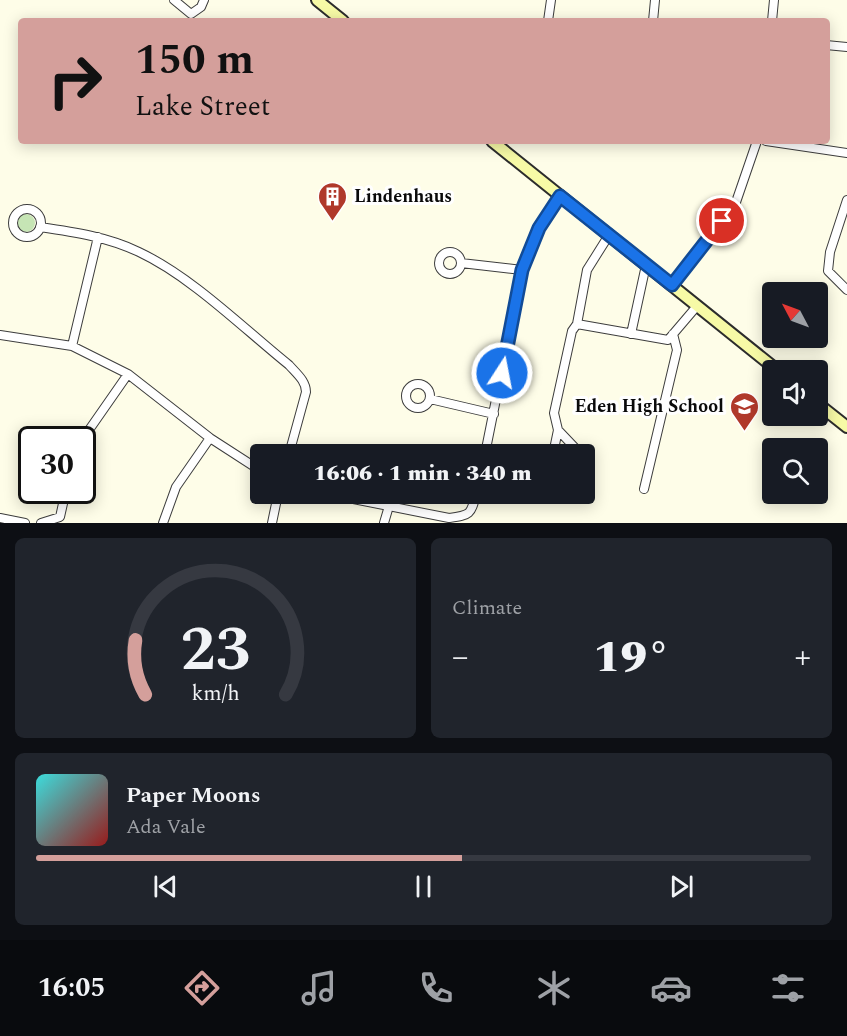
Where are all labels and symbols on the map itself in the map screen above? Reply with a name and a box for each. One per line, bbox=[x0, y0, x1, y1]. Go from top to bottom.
building icon: Lindenhaus bbox=[317, 180, 349, 222]
place label: Lindenhaus bbox=[354, 183, 452, 210]
pin bbox=[696, 195, 747, 246]
north arrow bbox=[762, 282, 828, 348]
position arrow bbox=[470, 341, 534, 405]
school or university icon: Eden High School bbox=[729, 390, 761, 432]
place label: Eden High School bbox=[574, 393, 724, 420]
speed limit sign: 30 bbox=[18, 426, 96, 504]

